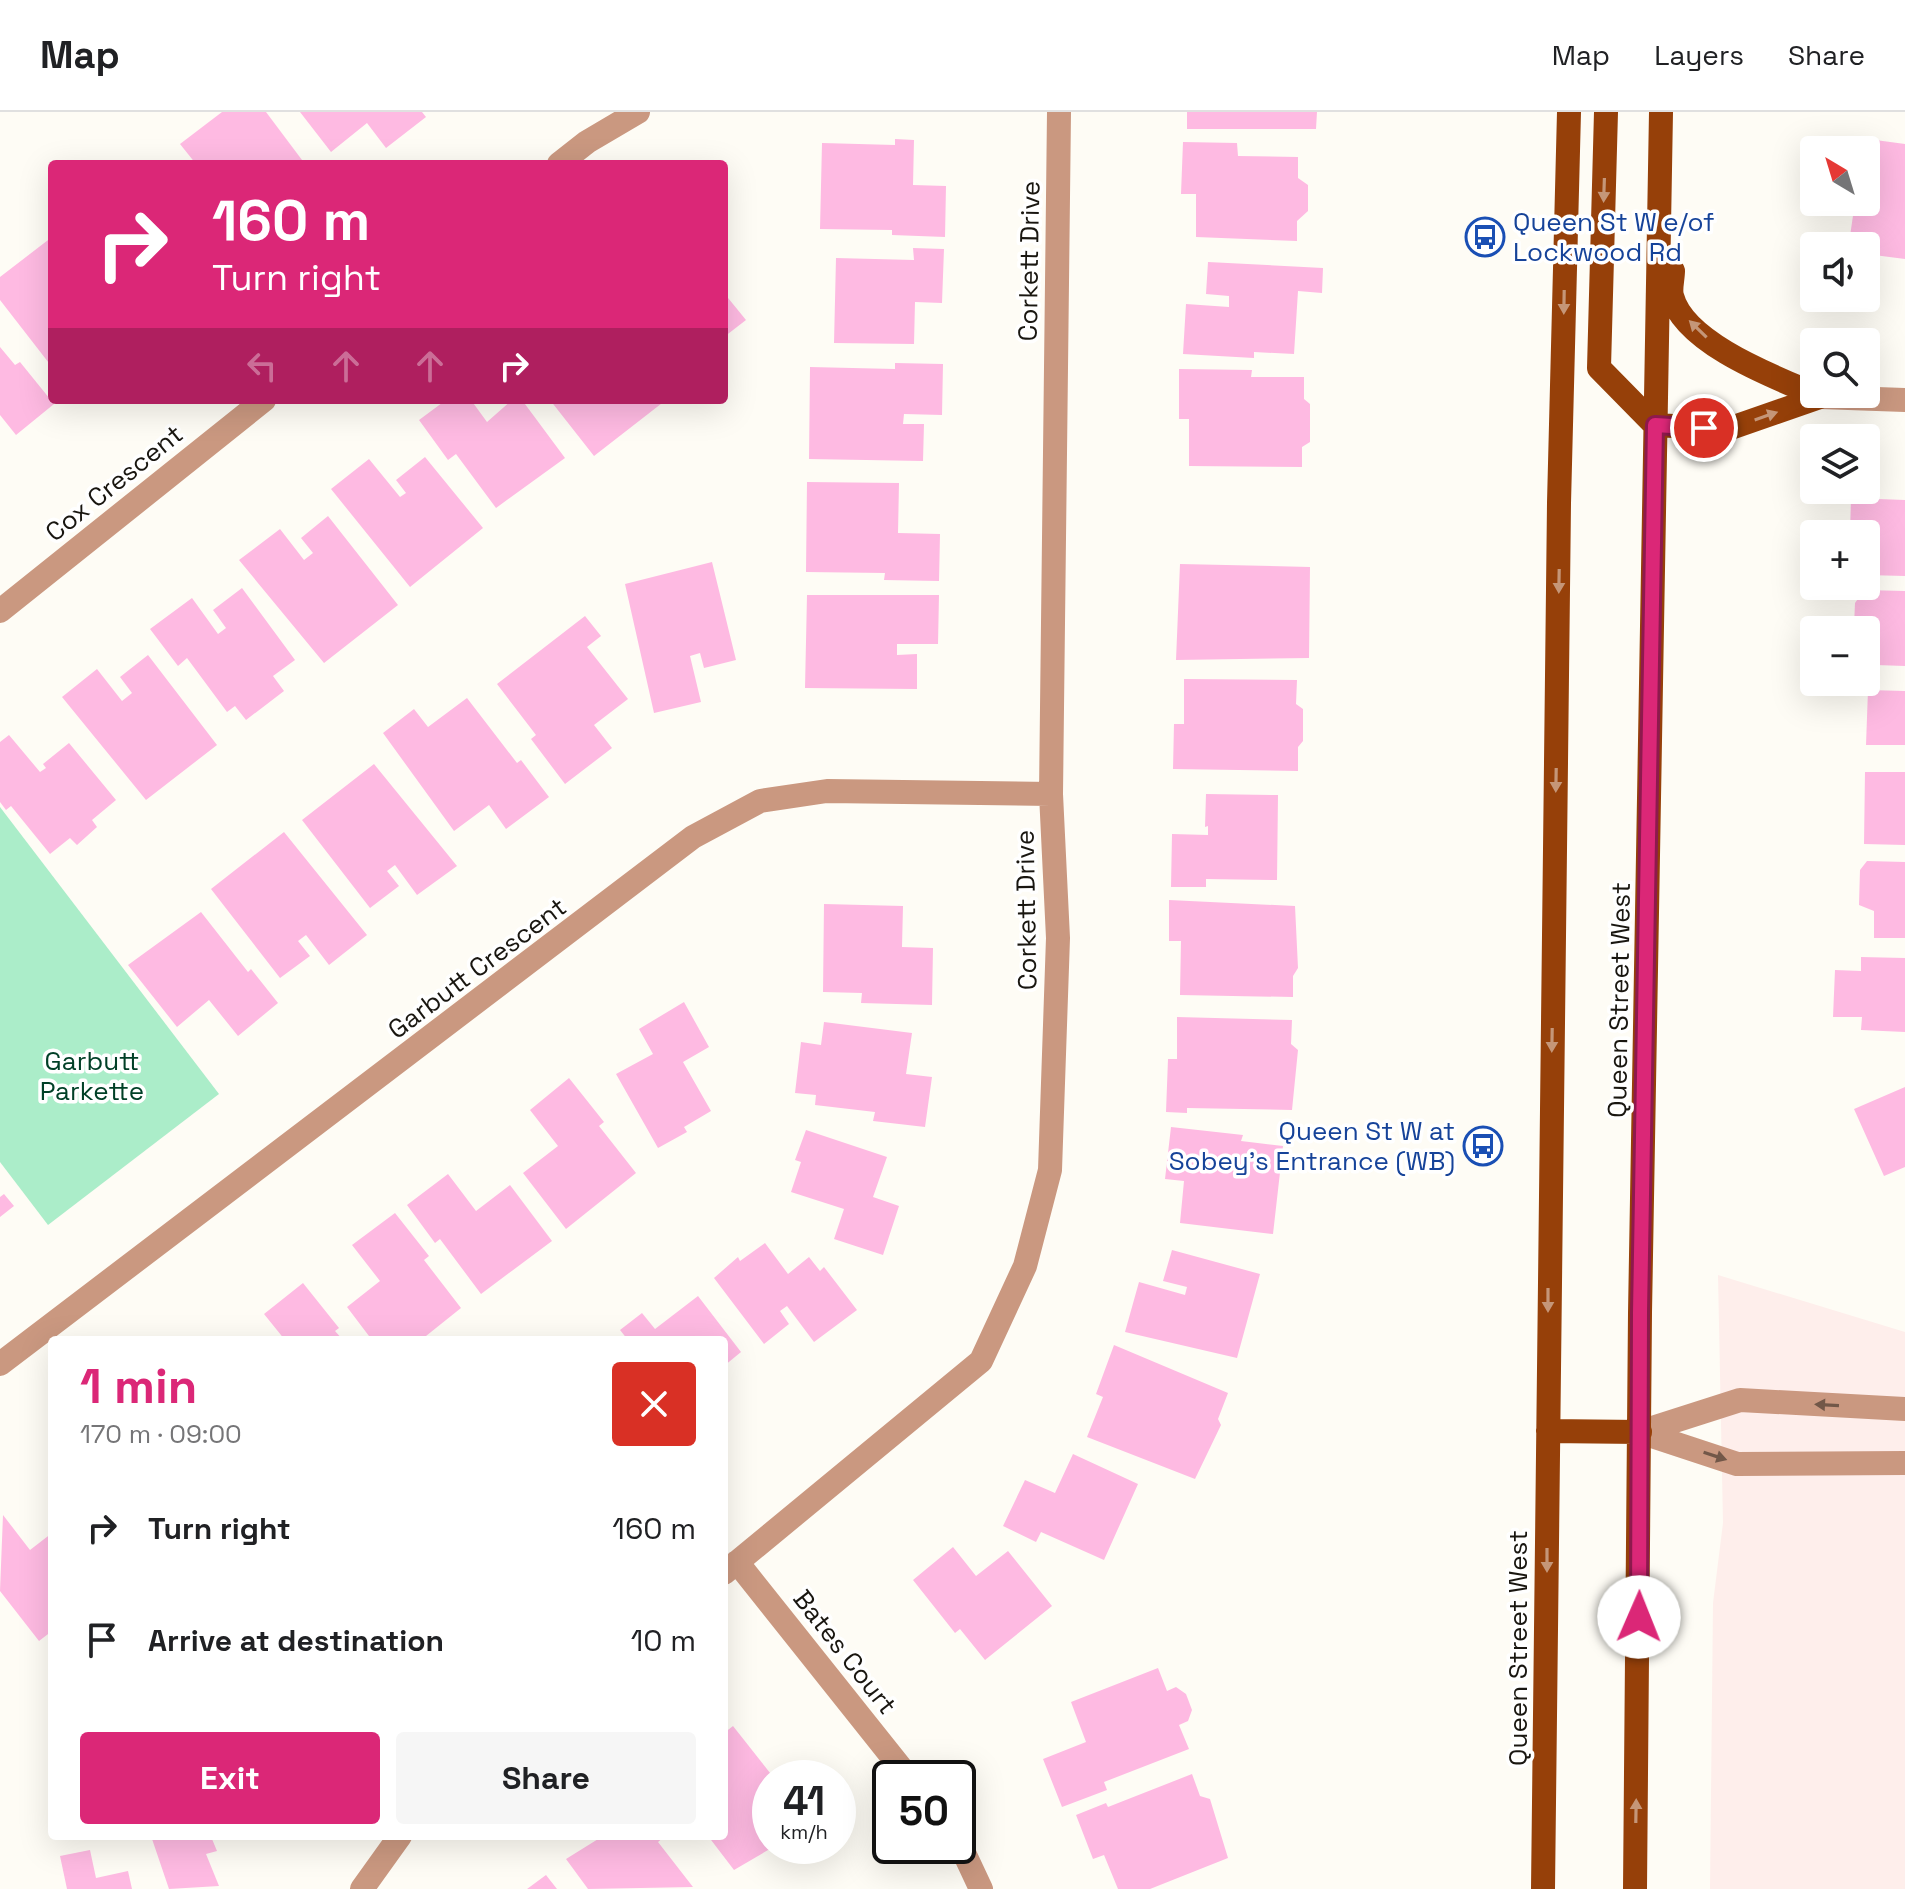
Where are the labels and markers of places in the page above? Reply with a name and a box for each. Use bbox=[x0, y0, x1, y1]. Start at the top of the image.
place label: Queen St W e/of Lockwood Rd bbox=[1513, 205, 1714, 269]
bus stop icon: Queen St W e/of Lockwood Rd bbox=[1464, 216, 1506, 258]
pin bbox=[1670, 394, 1738, 462]
place label: Queen St W at Sobey's Entrance (WB) bbox=[1169, 1114, 1455, 1178]
bus stop icon: Queen St W at Sobey's Entrance (WB) bbox=[1462, 1125, 1504, 1167]

